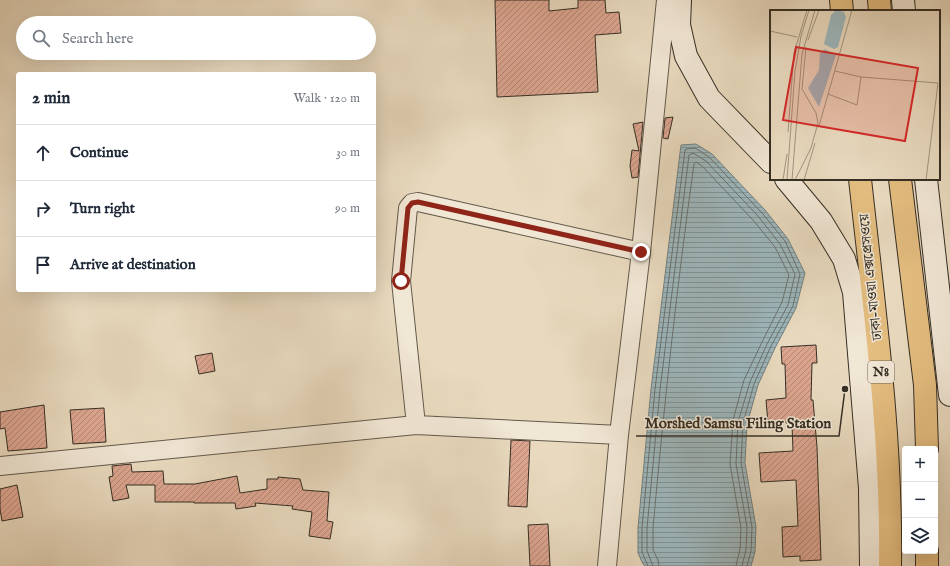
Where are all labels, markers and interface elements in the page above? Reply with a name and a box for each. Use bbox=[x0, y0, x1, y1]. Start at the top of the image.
inset map bbox=[770, 10, 940, 180]
search box bbox=[16, 16, 376, 60]
icon: search bbox=[30, 27, 52, 49]
text: Search here bbox=[62, 29, 133, 48]
text: 2 min bbox=[32, 88, 70, 109]
text: Walk · 120 m bbox=[294, 90, 360, 107]
icon: ahead bbox=[32, 142, 54, 164]
text: Continue bbox=[70, 143, 128, 162]
text: 30 m bbox=[336, 144, 360, 161]
icon: right bbox=[32, 198, 54, 220]
text: Turn right bbox=[70, 199, 135, 218]
text: 90 m bbox=[335, 200, 360, 217]
street label: ঢাকা-মাওয়া এক্সপ্রেসওয়ে bbox=[855, 212, 887, 342]
route end bbox=[632, 243, 650, 261]
icon: arrive bbox=[32, 254, 54, 276]
text: Arrive at destination bbox=[70, 255, 196, 274]
route start bbox=[392, 272, 410, 290]
road number: N8 bbox=[868, 361, 894, 383]
callout: Morshed Samsu Filing Station bbox=[636, 409, 839, 436]
text: Morshed Samsu Filing Station bbox=[645, 414, 831, 433]
map controls bbox=[902, 446, 938, 554]
button: + bbox=[902, 446, 938, 482]
button: − bbox=[902, 482, 938, 518]
button: layers bbox=[902, 518, 938, 554]

